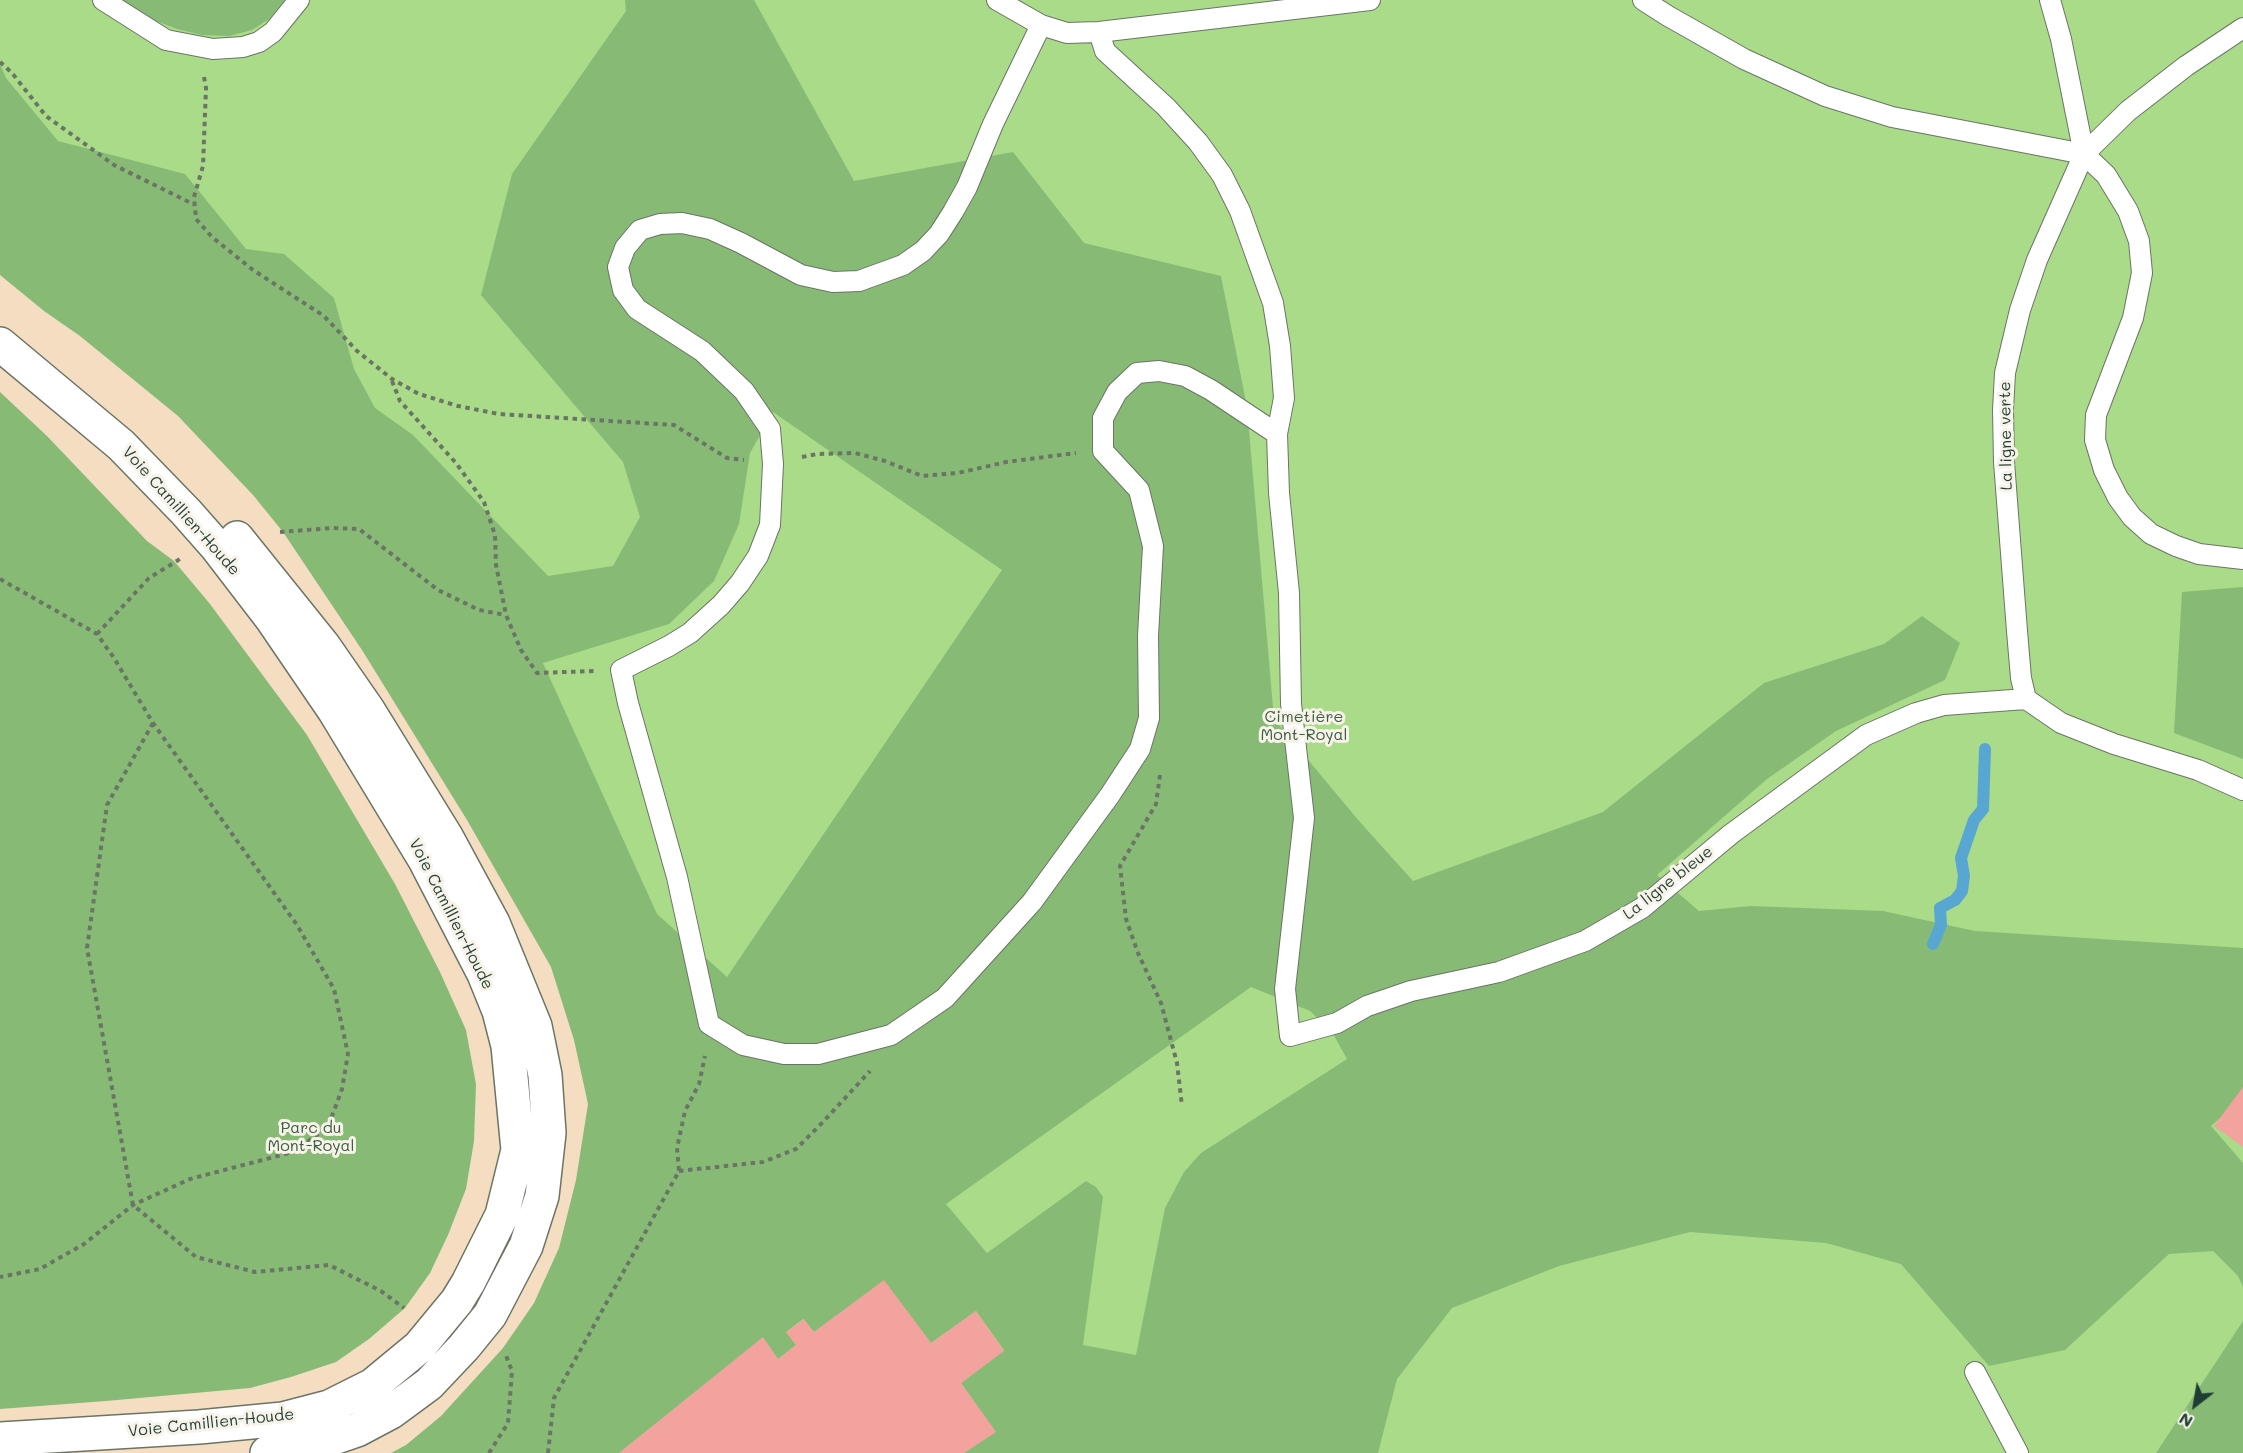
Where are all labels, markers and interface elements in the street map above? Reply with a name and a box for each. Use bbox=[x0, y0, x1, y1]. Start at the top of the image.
street label: La ligne verte bbox=[1995, 381, 2017, 491]
street label: Voie Camillien-Houde bbox=[118, 443, 244, 579]
park label: Cimetière Mont-Royal bbox=[1261, 707, 1347, 745]
street label: Voie Camillien-Houde bbox=[405, 835, 497, 993]
street label: La ligne bleue bbox=[1619, 842, 1717, 924]
park label: Parc du Mont-Royal bbox=[268, 1118, 354, 1156]
north arrow bbox=[2165, 1375, 2225, 1435]
street label: Voie Camillien-Houde bbox=[127, 1405, 295, 1441]
text: N bbox=[2175, 1409, 2196, 1433]

